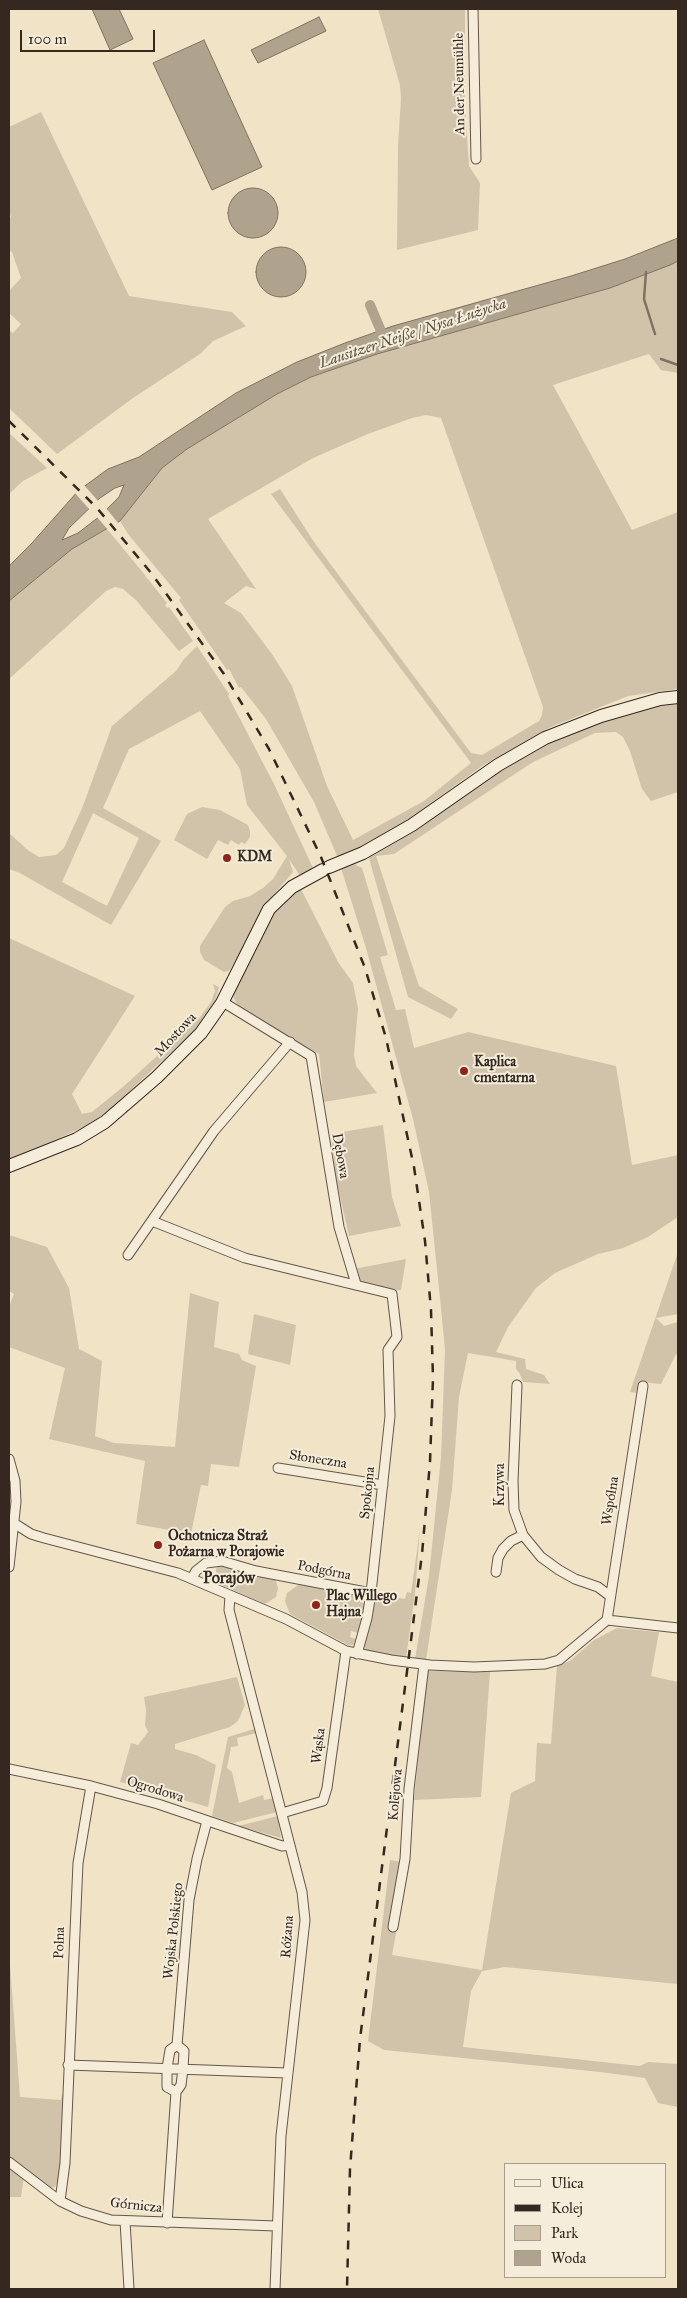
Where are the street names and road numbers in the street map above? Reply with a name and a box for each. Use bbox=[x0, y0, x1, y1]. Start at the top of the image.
street label: An der Neumühle bbox=[451, 33, 469, 135]
street label: Mostowa bbox=[152, 1010, 200, 1060]
street label: Dębowa bbox=[328, 1132, 352, 1180]
street label: Słoneczna bbox=[288, 1447, 348, 1473]
street label: Krzywa bbox=[493, 1463, 509, 1507]
street label: Spokojna bbox=[357, 1466, 379, 1520]
street label: Wspólna bbox=[599, 1475, 623, 1527]
street label: Podgórna bbox=[296, 1558, 352, 1584]
street label: Wąska bbox=[308, 1727, 330, 1765]
street label: Kolejowa bbox=[385, 1768, 407, 1822]
street label: Ogrodowa bbox=[124, 1773, 186, 1807]
street label: Wojska Polskiego bbox=[161, 1882, 187, 1980]
street label: Różana bbox=[278, 1915, 298, 1959]
street label: Polna bbox=[51, 1927, 69, 1959]
street label: Górnicza bbox=[109, 2195, 163, 2217]

